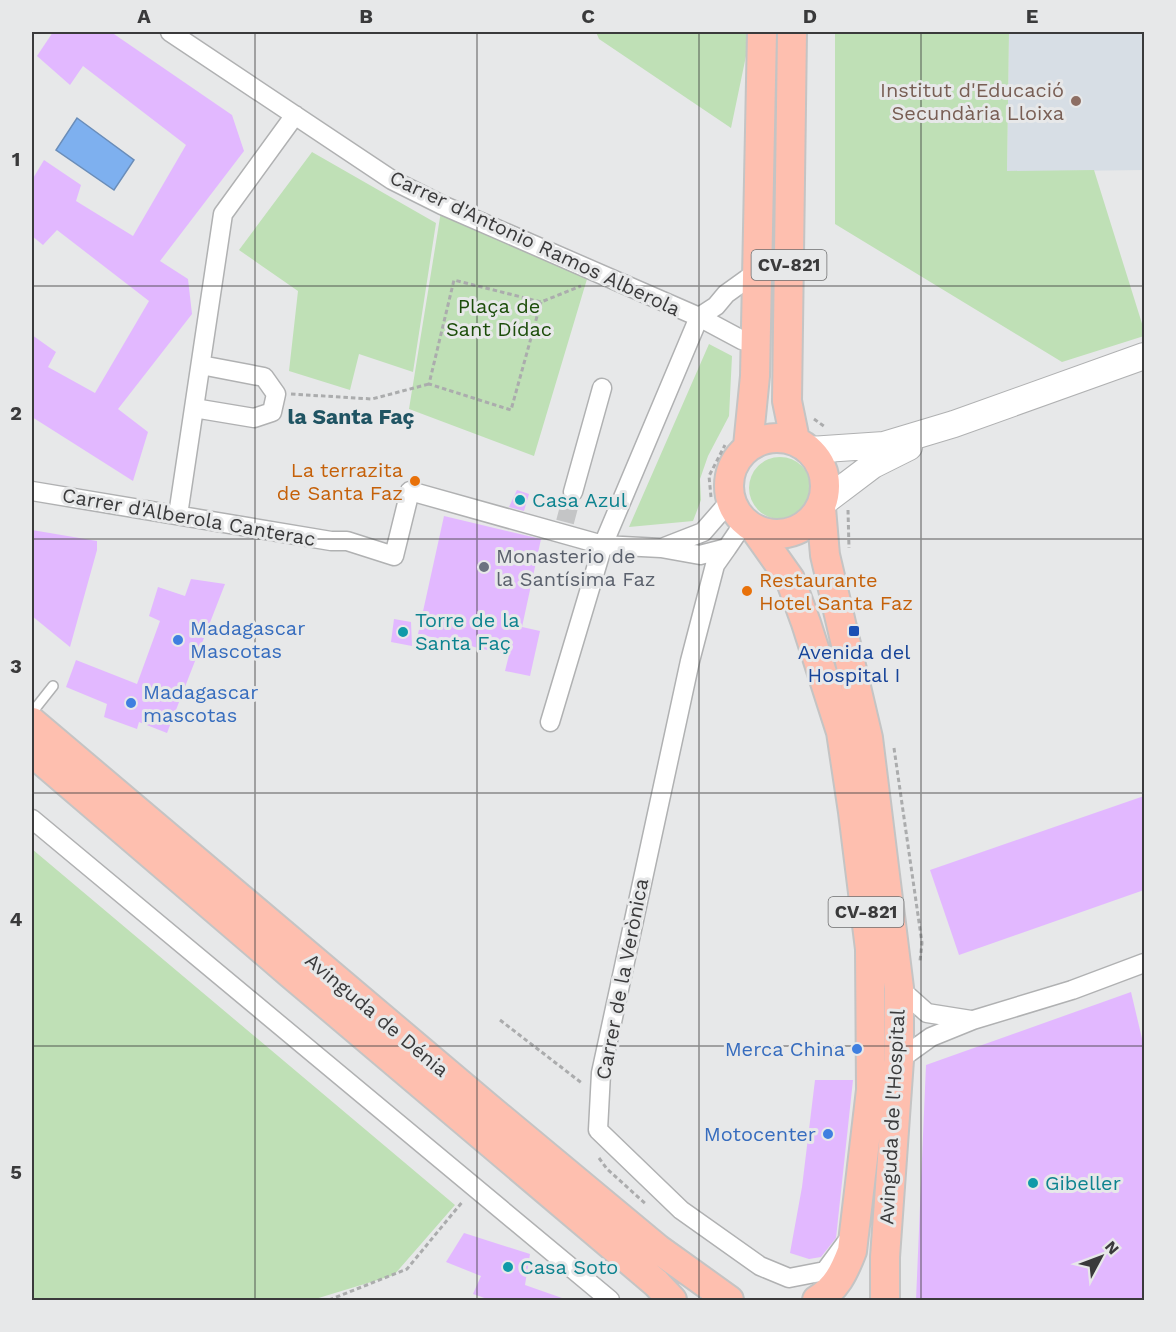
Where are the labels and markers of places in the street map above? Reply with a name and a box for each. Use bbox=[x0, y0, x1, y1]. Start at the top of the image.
place label: Institut d'Educació Secundària Lloixa bbox=[880, 78, 1064, 125]
marker: Institut d'Educació Secundària Lloixa bbox=[1069, 94, 1083, 108]
place label: La terrazita de Santa Faz bbox=[277, 458, 403, 505]
marker: La terrazita de Santa Faz bbox=[408, 474, 422, 488]
place label: Casa Azul bbox=[532, 488, 627, 512]
marker: Casa Azul bbox=[513, 493, 527, 507]
place label: Monasterio de la Santísima Faz bbox=[496, 544, 655, 591]
marker: Monasterio de la Santísima Faz bbox=[477, 560, 491, 574]
place label: Restaurante Hotel Santa Faz bbox=[759, 568, 913, 615]
marker: Restaurante Hotel Santa Faz bbox=[740, 584, 754, 598]
place label: Torre de la Santa Faç bbox=[415, 608, 520, 655]
place label: Madagascar Mascotas bbox=[190, 616, 305, 663]
marker: Avenida del Hospital I bbox=[847, 624, 861, 638]
marker: Torre de la Santa Faç bbox=[396, 625, 410, 639]
marker: Madagascar Mascotas bbox=[171, 633, 185, 647]
place label: Avenida del Hospital I bbox=[798, 640, 910, 687]
place label: Madagascar mascotas bbox=[143, 680, 258, 727]
marker: Madagascar mascotas bbox=[124, 696, 138, 710]
place label: Merca China bbox=[725, 1037, 845, 1061]
marker: Merca China bbox=[850, 1042, 864, 1056]
place label: Motocenter bbox=[704, 1122, 816, 1146]
marker: Motocenter bbox=[821, 1127, 835, 1141]
place label: Gibeller bbox=[1045, 1171, 1121, 1195]
marker: Gibeller bbox=[1026, 1176, 1040, 1190]
place label: Casa Soto bbox=[520, 1255, 618, 1279]
marker: Casa Soto bbox=[501, 1260, 515, 1274]

